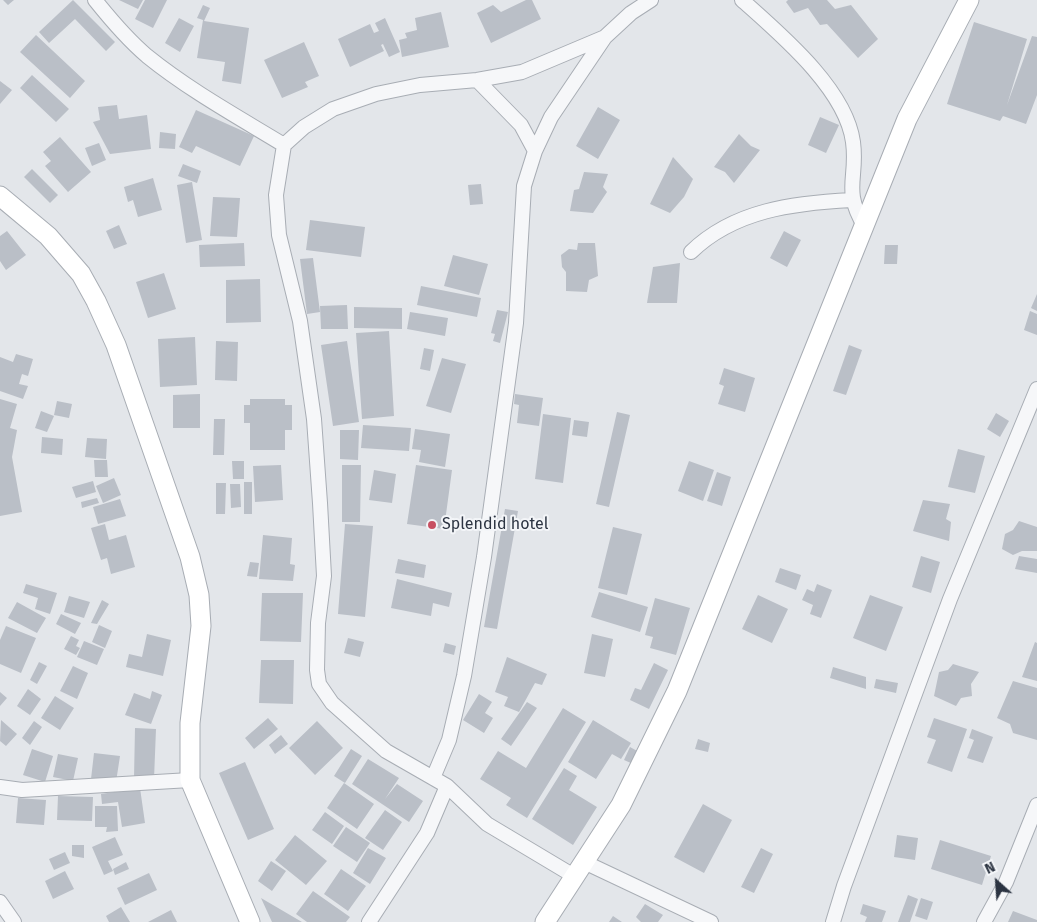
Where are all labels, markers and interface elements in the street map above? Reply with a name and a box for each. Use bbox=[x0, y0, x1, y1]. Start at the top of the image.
place label: Splendid hotel bbox=[442, 515, 548, 535]
marker: Splendid hotel bbox=[426, 519, 438, 531]
north arrow bbox=[972, 857, 1022, 907]
text: N bbox=[982, 858, 998, 878]

